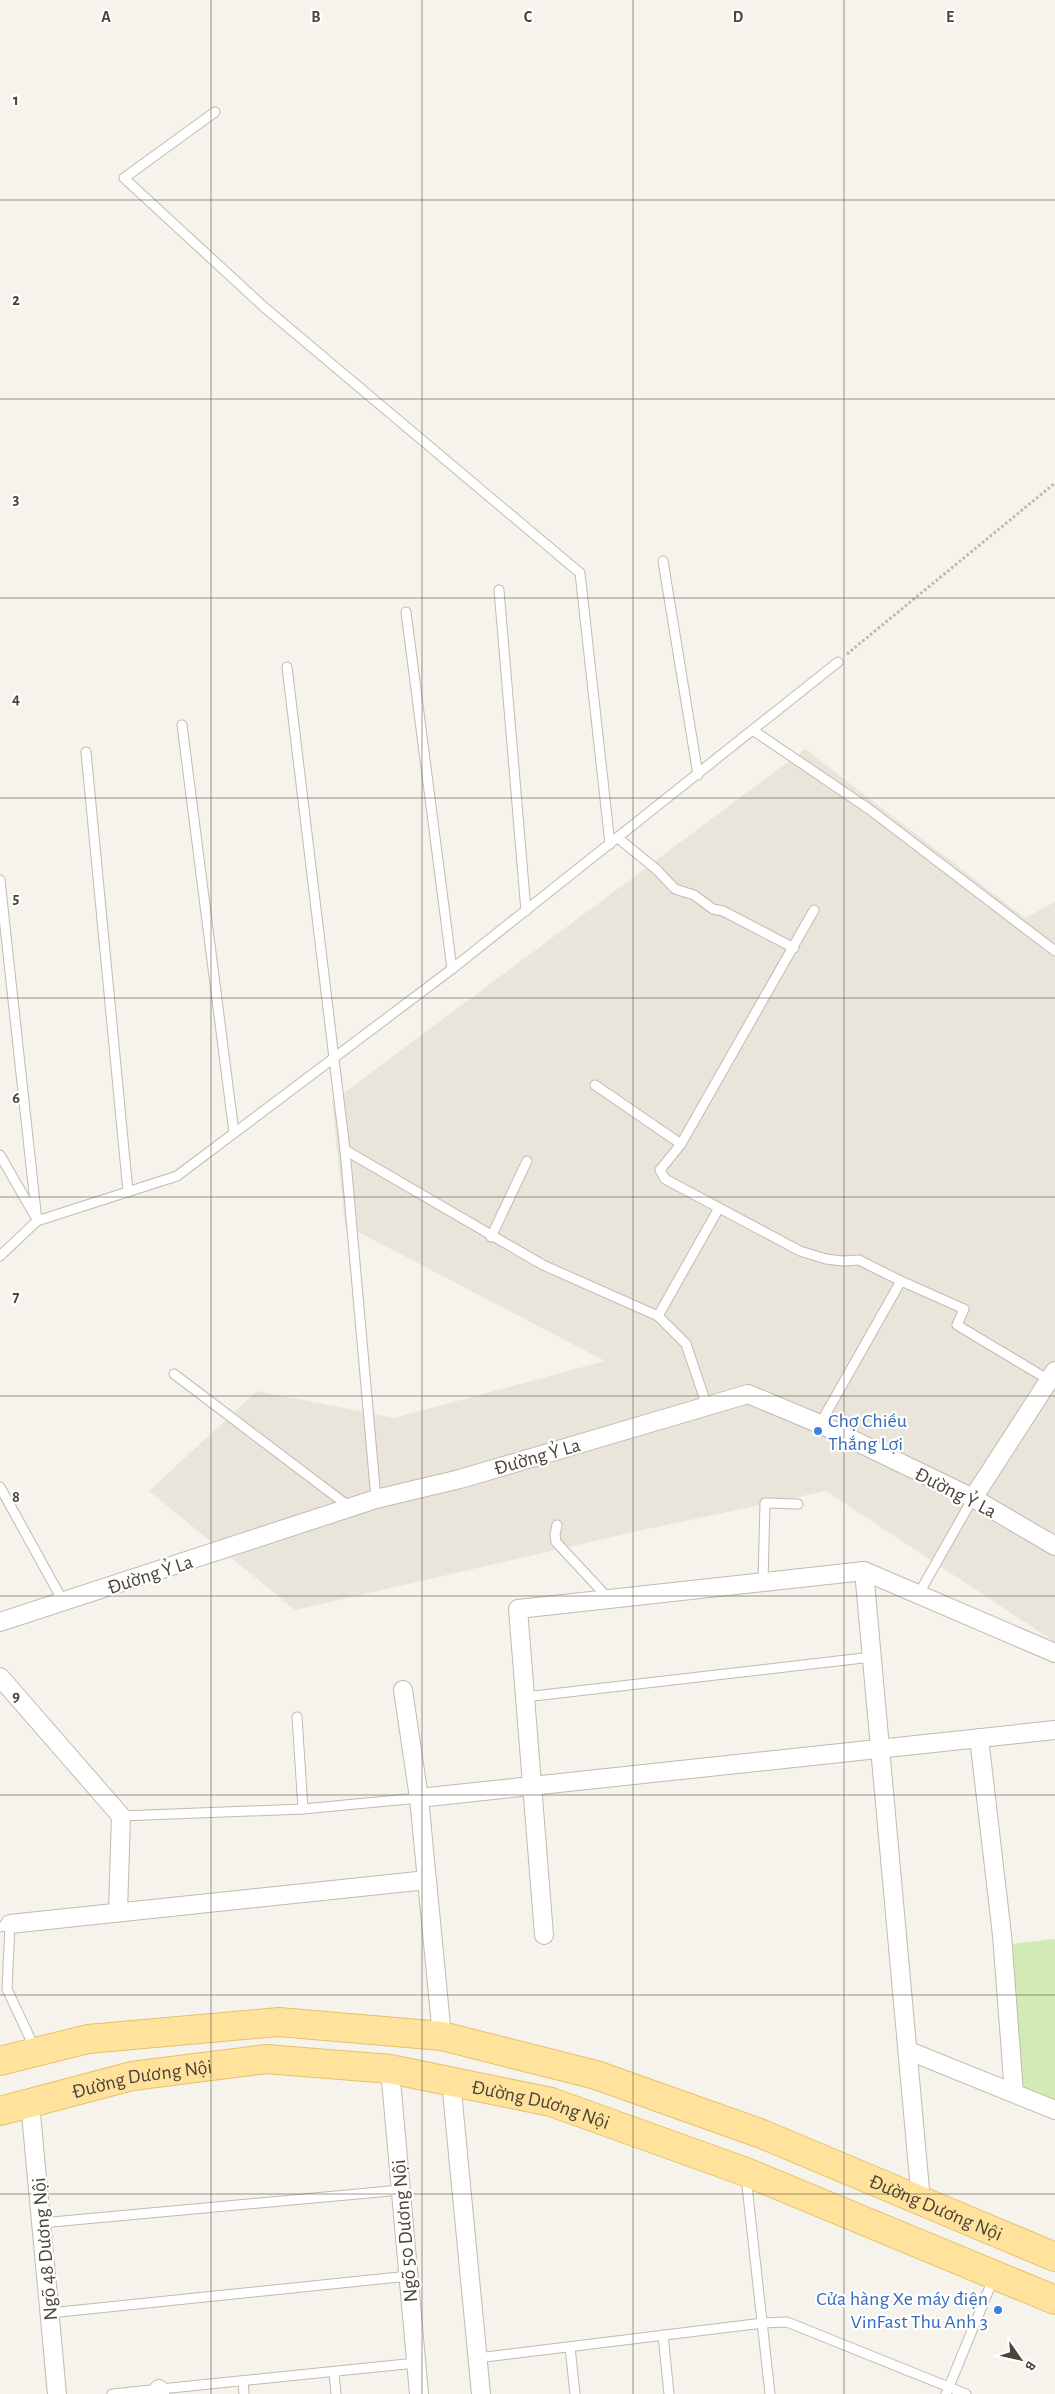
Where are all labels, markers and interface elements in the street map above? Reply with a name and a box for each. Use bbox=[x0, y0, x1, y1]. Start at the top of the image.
text: A bbox=[101, 9, 111, 25]
text: B bbox=[311, 9, 321, 25]
text: C bbox=[524, 9, 533, 25]
text: D bbox=[733, 9, 744, 25]
text: E bbox=[946, 9, 954, 25]
text: 1 bbox=[13, 92, 19, 108]
text: 2 bbox=[12, 292, 20, 308]
text: 3 bbox=[13, 491, 20, 507]
text: 4 bbox=[12, 691, 20, 707]
text: 5 bbox=[13, 890, 20, 906]
text: 6 bbox=[12, 1090, 20, 1106]
text: 7 bbox=[13, 1289, 20, 1305]
place label: Chợ Chiều Thắng Lợi bbox=[828, 1411, 907, 1454]
marker: Chợ Chiều Thắng Lợi bbox=[812, 1425, 824, 1437]
street label: Đường Ỷ La bbox=[492, 1434, 583, 1479]
street label: Đường Ỷ La bbox=[911, 1463, 1000, 1522]
text: 8 bbox=[12, 1489, 20, 1505]
street label: Đường Ỷ La bbox=[105, 1551, 196, 1598]
text: 9 bbox=[12, 1688, 20, 1704]
street label: Đường Dương Nội bbox=[70, 2057, 213, 2102]
street label: Đường Dương Nội bbox=[470, 2077, 612, 2133]
street label: Ngõ 50 Dương Nội bbox=[389, 2159, 421, 2303]
street label: Đường Dương Nội bbox=[866, 2171, 1005, 2245]
street label: Ngõ 48 Dương Nội bbox=[29, 2177, 61, 2321]
place label: Cửa hàng Xe máy điện VinFast Thu Anh 3 bbox=[816, 2289, 988, 2332]
marker: Cửa hàng Xe máy điện VinFast Thu Anh 3 bbox=[992, 2304, 1004, 2316]
north arrow bbox=[995, 2334, 1045, 2384]
text: B bbox=[1022, 2358, 1038, 2373]

